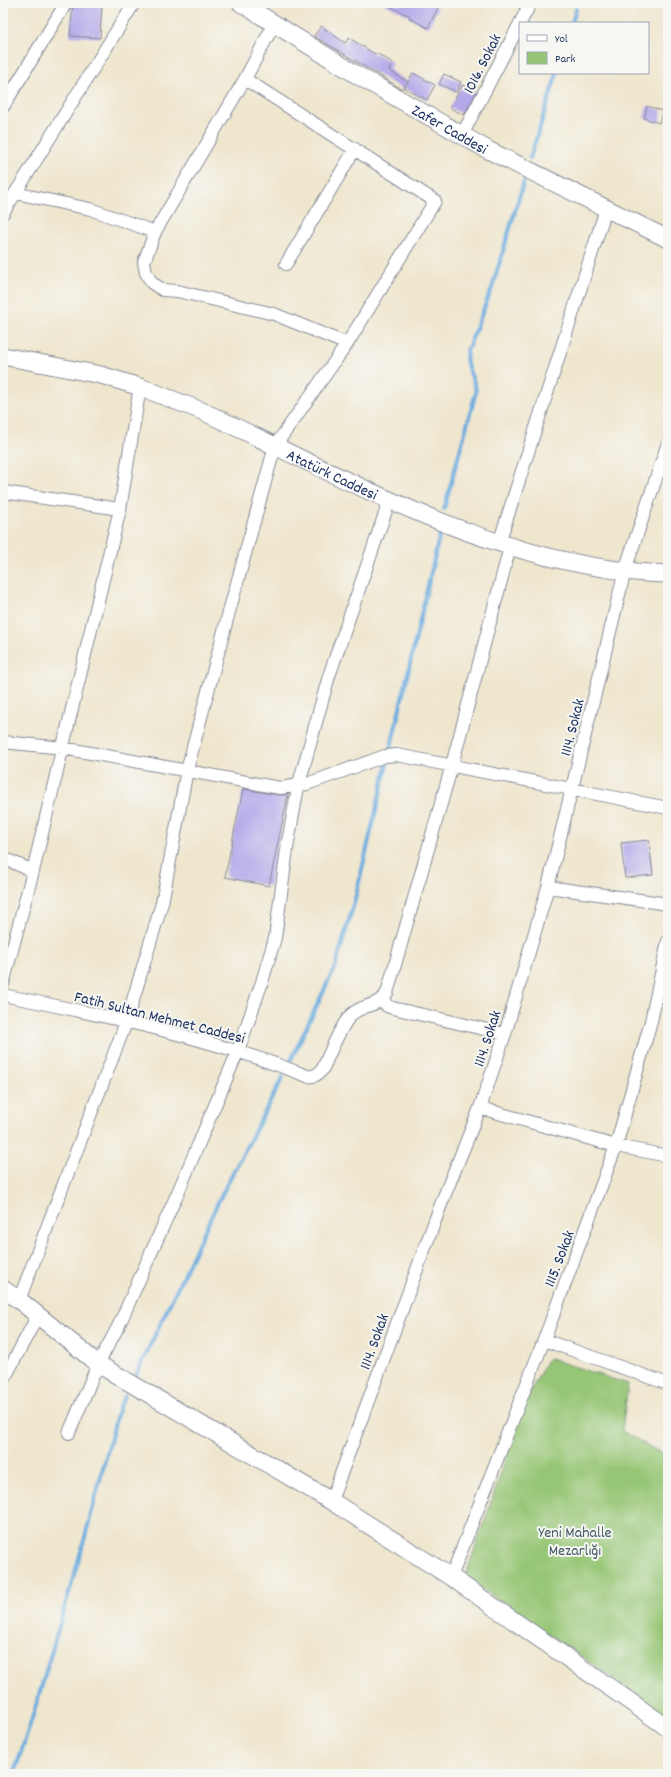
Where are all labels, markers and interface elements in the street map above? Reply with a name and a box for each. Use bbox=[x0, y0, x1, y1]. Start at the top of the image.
legend bbox=[519, 22, 649, 74]
street label: 1016. Sokak bbox=[458, 30, 508, 98]
text: Yol bbox=[555, 31, 568, 48]
text: Park bbox=[555, 51, 576, 68]
street label: Zafer Caddesi bbox=[407, 100, 491, 161]
street label: Atatürk Caddesi bbox=[282, 444, 381, 507]
street label: 1114. Sokak bbox=[555, 697, 592, 759]
street label: Fatih Sultan Mehmet Caddesi bbox=[72, 986, 247, 1051]
street label: 1114. Sokak bbox=[468, 1008, 508, 1070]
street label: 1115. Sokak bbox=[539, 1227, 582, 1291]
street label: 1114. Sokak bbox=[355, 1311, 396, 1373]
park label: Yeni Mahalle Mezarlığı bbox=[538, 1522, 612, 1563]

